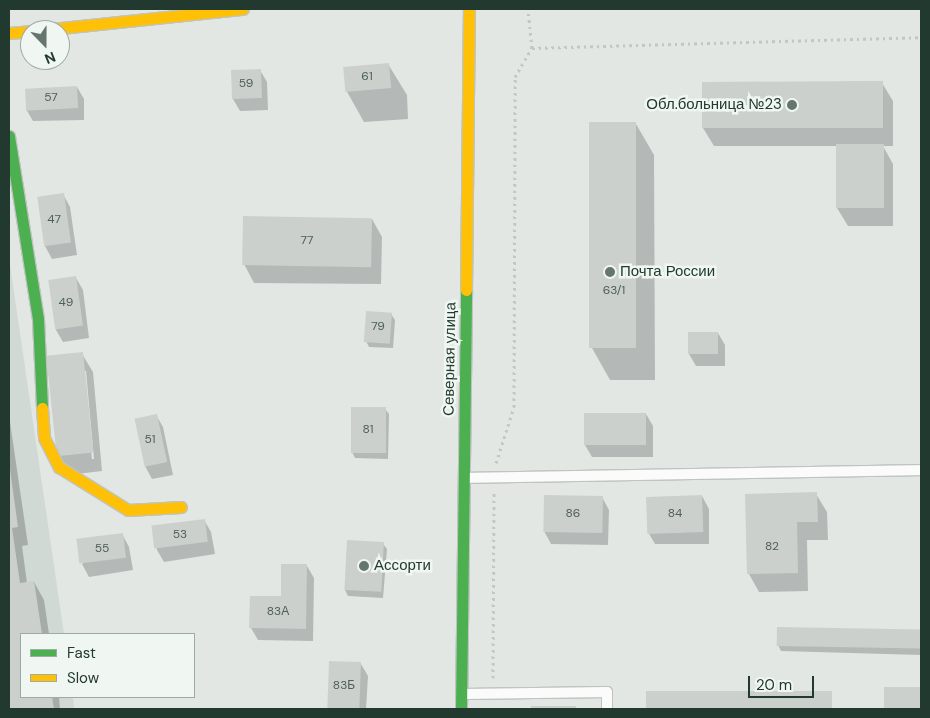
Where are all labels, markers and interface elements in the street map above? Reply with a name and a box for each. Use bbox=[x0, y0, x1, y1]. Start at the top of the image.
north arrow bbox=[20, 20, 70, 70]
text: N bbox=[42, 48, 58, 68]
house number: 61 bbox=[361, 70, 373, 84]
house number: 59 bbox=[239, 77, 253, 91]
house number: 57 bbox=[44, 91, 58, 105]
place label: Обл.больница №23 bbox=[646, 96, 782, 114]
marker: Обл.больница №23 bbox=[786, 99, 798, 111]
house number: 47 bbox=[47, 213, 61, 227]
house number: 77 bbox=[301, 234, 313, 248]
place label: Почта России bbox=[620, 263, 715, 281]
marker: Почта России bbox=[604, 266, 616, 278]
house number: 63/1 bbox=[603, 284, 625, 298]
house number: 49 bbox=[59, 296, 73, 310]
street label: Северная улица bbox=[440, 302, 460, 416]
house number: 79 bbox=[371, 320, 385, 334]
house number: 81 bbox=[363, 423, 373, 437]
house number: 51 bbox=[144, 433, 156, 447]
house number: 86 bbox=[566, 507, 580, 521]
house number: 84 bbox=[668, 507, 682, 521]
house number: 53 bbox=[173, 528, 187, 542]
house number: 82 bbox=[765, 540, 779, 554]
house number: 55 bbox=[95, 542, 109, 556]
place label: Ассорти bbox=[374, 557, 431, 575]
marker: Ассорти bbox=[358, 560, 370, 572]
house number: 83А bbox=[267, 605, 289, 619]
legend bbox=[20, 633, 195, 698]
text: Fast bbox=[67, 643, 96, 663]
scale bar bbox=[750, 666, 816, 698]
text: Slow bbox=[67, 668, 99, 688]
text: 20 m bbox=[756, 675, 792, 695]
house number: 83Б bbox=[333, 679, 355, 693]

